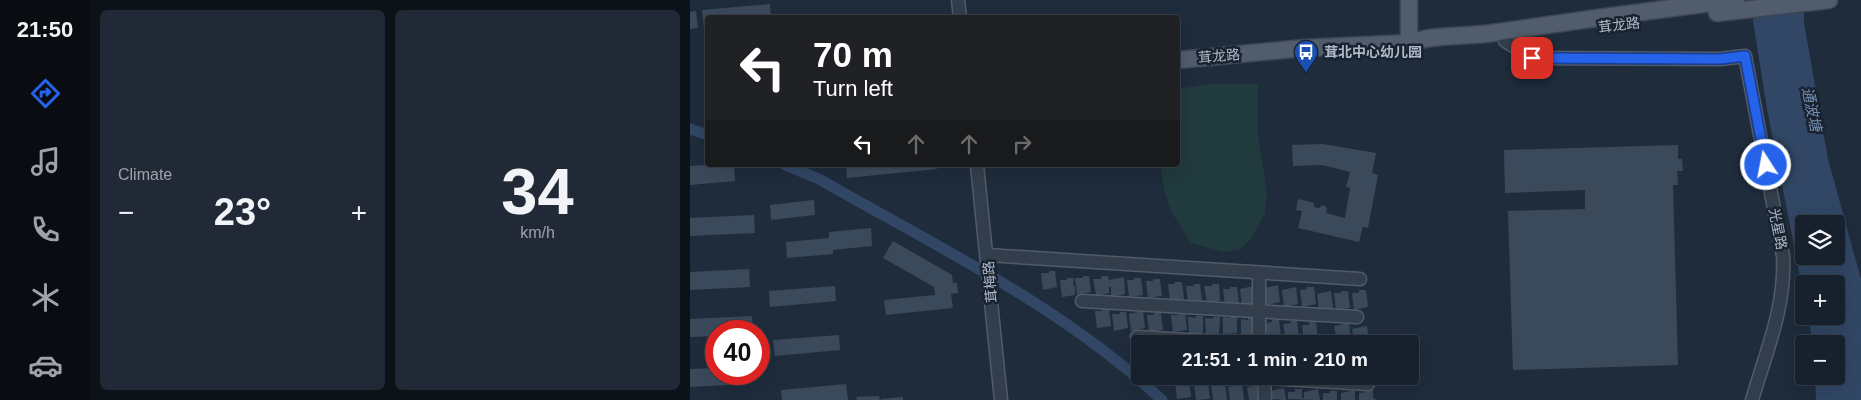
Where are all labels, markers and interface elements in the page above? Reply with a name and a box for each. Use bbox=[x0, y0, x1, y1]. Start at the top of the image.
street label: 茸龙路 bbox=[1597, 15, 1641, 35]
text: 21:50 bbox=[17, 17, 73, 42]
icon: left bbox=[730, 35, 795, 100]
text: 70 m bbox=[813, 35, 893, 74]
pin bbox=[1511, 37, 1553, 79]
bus stop icon: 茸北中心幼儿园 bbox=[1293, 39, 1319, 73]
place label: 茸北中心幼儿园 bbox=[1324, 44, 1422, 60]
icon: arrive bbox=[1518, 44, 1546, 72]
street label: 茸龙路 bbox=[1197, 46, 1241, 66]
icon: directions bbox=[28, 76, 63, 111]
text: Turn left bbox=[813, 76, 893, 101]
water label: 通波塘 bbox=[1799, 85, 1826, 136]
icon: left bbox=[849, 130, 877, 158]
icon: ahead bbox=[902, 130, 930, 158]
icon: ahead bbox=[955, 130, 983, 158]
icon: right bbox=[1008, 130, 1036, 158]
position arrow bbox=[1739, 138, 1791, 190]
icon: music bbox=[28, 144, 63, 179]
text: 34 bbox=[501, 155, 574, 228]
text: Climate bbox=[118, 166, 172, 183]
text: 23° bbox=[214, 191, 271, 233]
text: − bbox=[118, 197, 134, 228]
text: + bbox=[351, 197, 367, 228]
street label: 光星路 bbox=[1766, 207, 1790, 251]
icon: phone bbox=[28, 212, 63, 247]
map controls bbox=[1795, 215, 1845, 385]
button: layers bbox=[1795, 215, 1845, 265]
text: km/h bbox=[520, 224, 555, 241]
street label: 茸梅路 bbox=[980, 260, 1000, 304]
button: + bbox=[1795, 275, 1845, 325]
icon: climate bbox=[28, 280, 63, 315]
speed limit sign: 40 bbox=[705, 320, 770, 385]
button: − bbox=[1795, 335, 1845, 385]
icon: car bbox=[28, 348, 63, 383]
text: 21:51 · 1 min · 210 m bbox=[1182, 349, 1368, 370]

